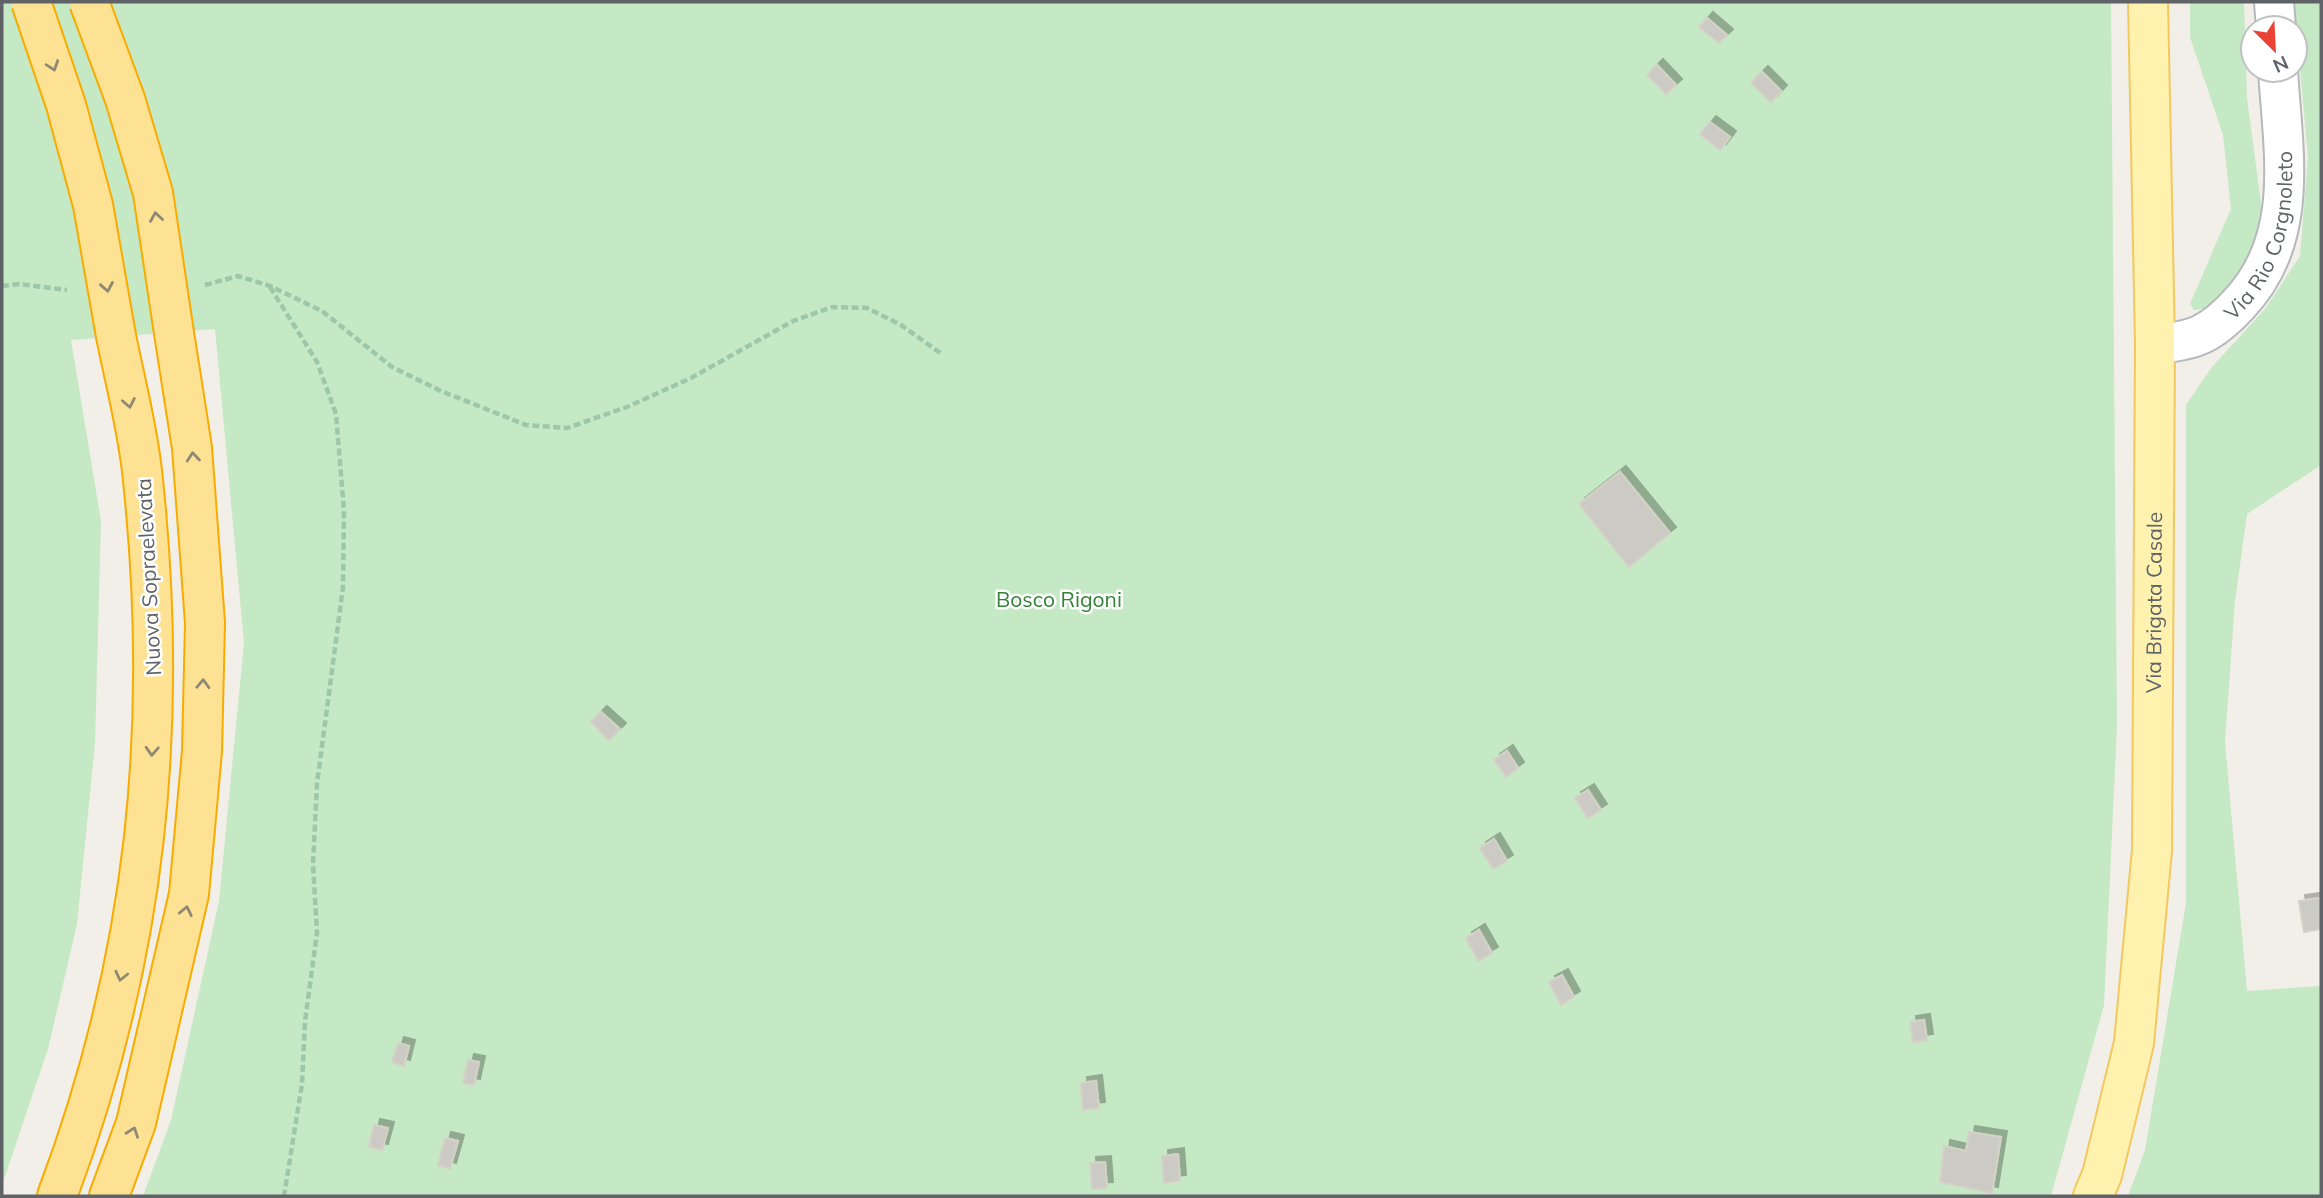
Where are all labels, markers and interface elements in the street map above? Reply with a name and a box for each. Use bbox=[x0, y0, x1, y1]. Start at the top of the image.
north arrow bbox=[2239, 14, 2309, 84]
text: N bbox=[2269, 51, 2292, 78]
one-way arrow bbox=[45, 60, 59, 72]
street label: Via Rio Corgnoleto bbox=[2218, 151, 2297, 325]
one-way arrow bbox=[149, 211, 164, 223]
one-way arrow bbox=[99, 281, 114, 293]
one-way arrow bbox=[121, 397, 136, 409]
one-way arrow bbox=[186, 452, 201, 463]
street label: Nuova Sopraelevata bbox=[130, 478, 166, 676]
street label: Via Brigata Casale bbox=[2140, 512, 2167, 693]
park label: Bosco Rigoni bbox=[996, 586, 1122, 612]
one-way arrow bbox=[196, 679, 211, 690]
one-way arrow bbox=[145, 746, 160, 757]
one-way arrow bbox=[177, 905, 192, 917]
one-way arrow bbox=[115, 970, 129, 982]
one-way arrow bbox=[125, 1127, 139, 1139]

